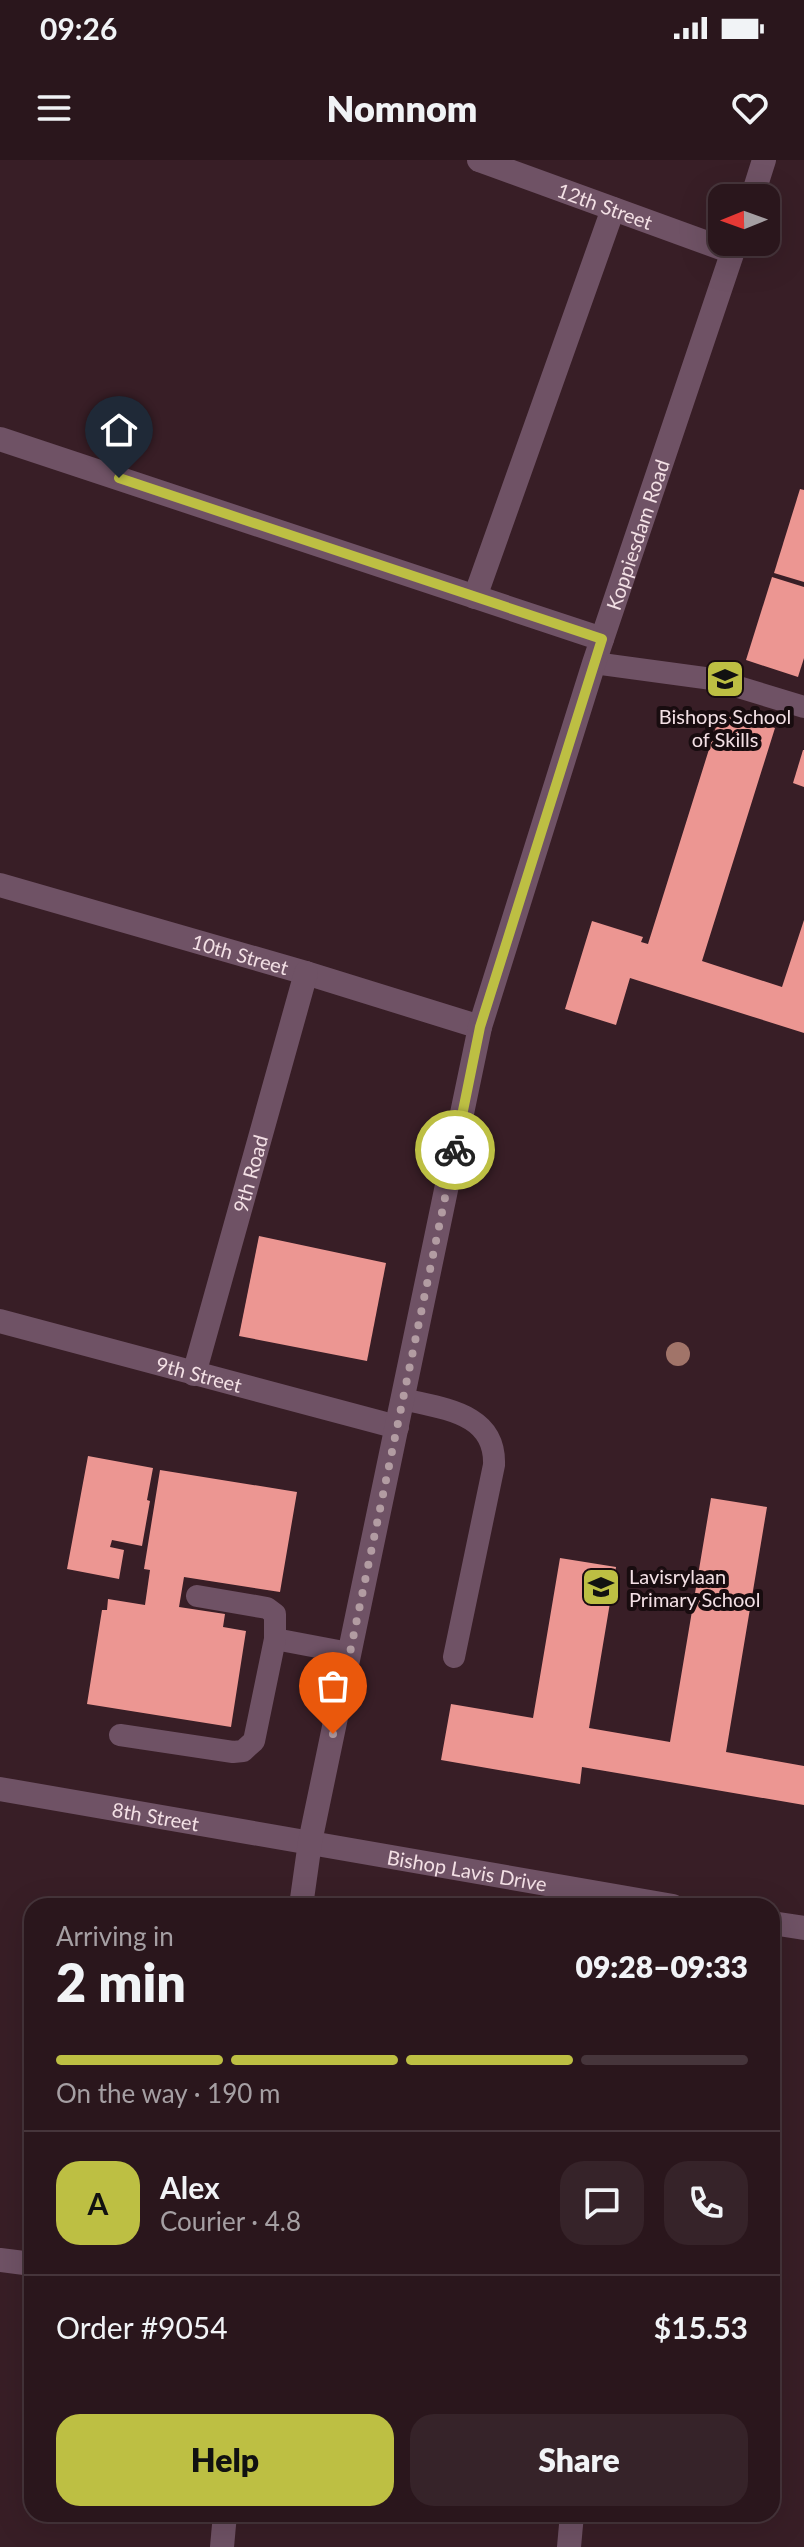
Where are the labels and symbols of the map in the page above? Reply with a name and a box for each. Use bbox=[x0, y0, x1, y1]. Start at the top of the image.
street label: 12th Street bbox=[554, 178, 656, 234]
north arrow bbox=[708, 184, 780, 256]
pin bbox=[85, 396, 153, 478]
street label: Koppiesdam Road bbox=[601, 456, 674, 613]
school or university icon: Bishops School of Skills bbox=[704, 658, 746, 700]
place label: Bishops School of Skills bbox=[659, 704, 791, 751]
street label: 10th Street bbox=[189, 929, 291, 979]
courier bbox=[415, 1110, 495, 1190]
street label: 9th Road bbox=[228, 1132, 272, 1215]
street label: 9th Street bbox=[154, 1351, 245, 1397]
place label: Lavisrylaan Primary School bbox=[629, 1564, 760, 1611]
school or university icon: Lavisrylaan Primary School bbox=[580, 1566, 622, 1608]
pin bbox=[299, 1652, 367, 1734]
street label: 8th Street bbox=[110, 1797, 201, 1835]
street label: Bishop Lavis Drive bbox=[385, 1845, 549, 1896]

